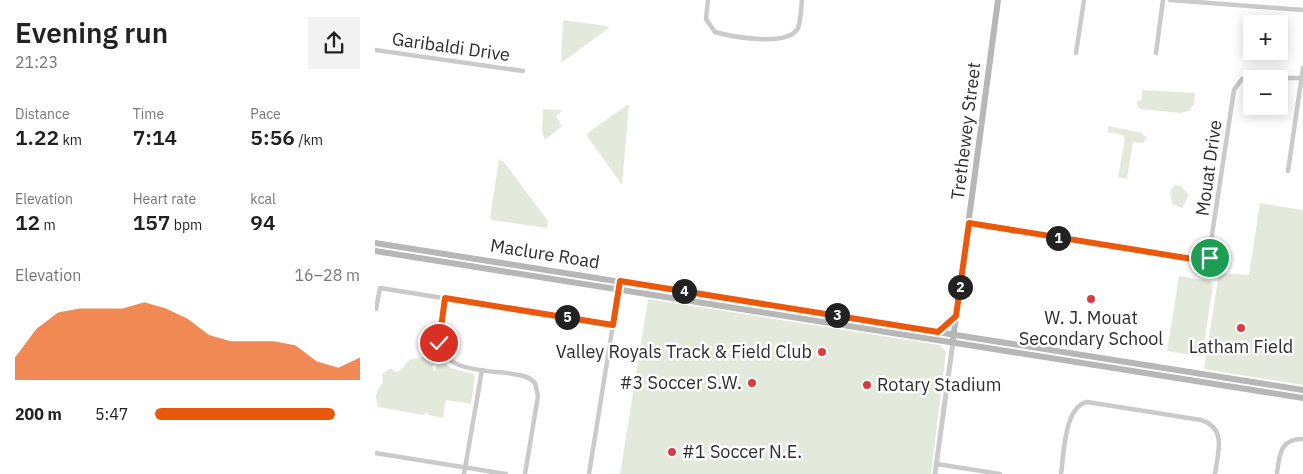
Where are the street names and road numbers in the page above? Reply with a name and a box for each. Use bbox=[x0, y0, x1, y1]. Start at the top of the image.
street label: Garibaldi Drive bbox=[390, 27, 512, 66]
street label: Trethewey Street bbox=[946, 61, 985, 201]
street label: Mouat Drive bbox=[1190, 118, 1227, 218]
street label: Maclure Road bbox=[489, 234, 601, 274]

